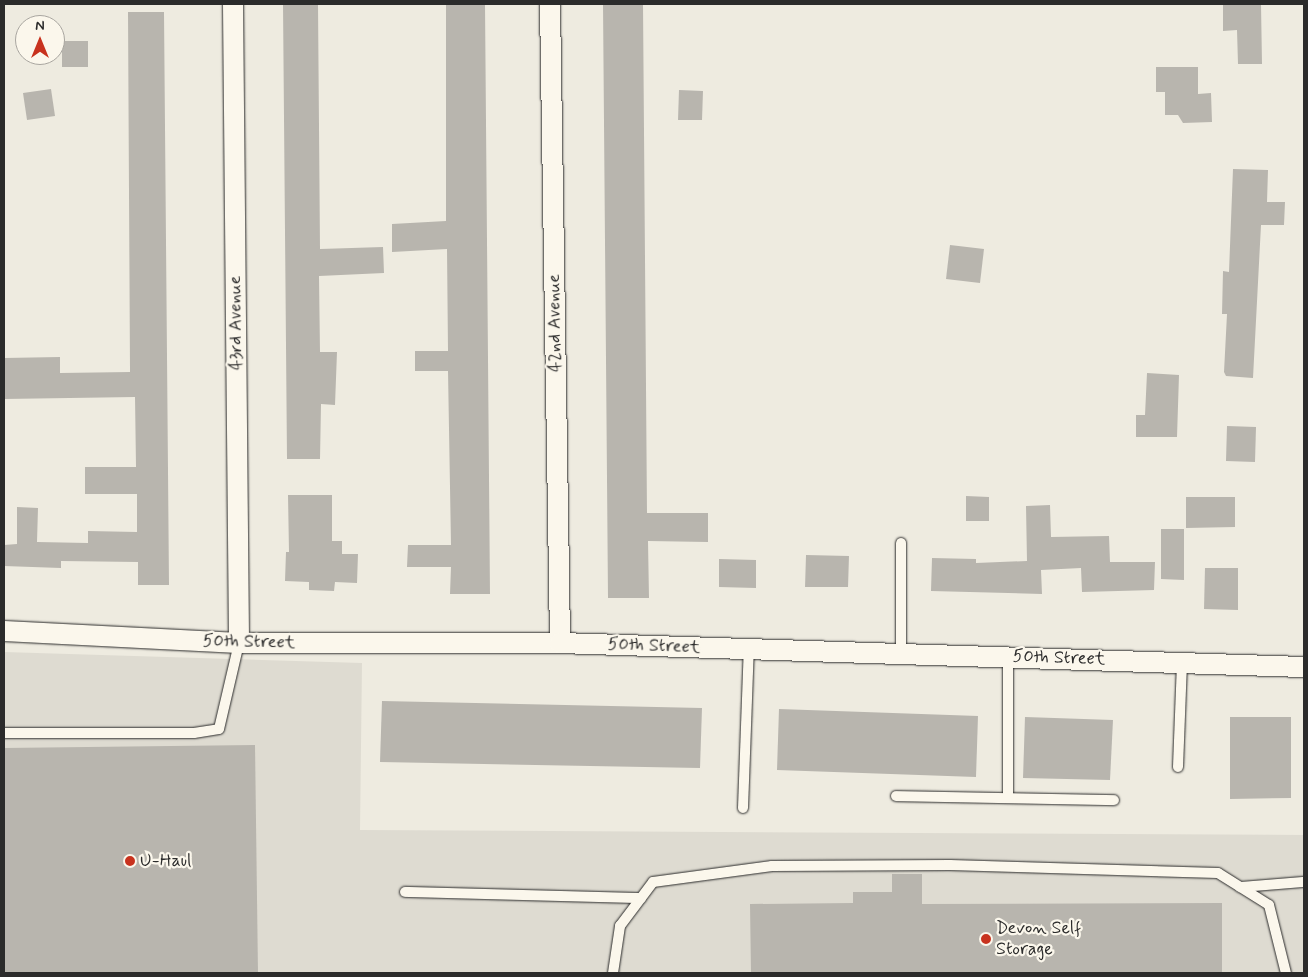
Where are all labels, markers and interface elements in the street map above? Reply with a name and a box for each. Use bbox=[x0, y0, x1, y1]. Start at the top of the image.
north arrow bbox=[15, 15, 65, 65]
text: N bbox=[35, 17, 45, 35]
street label: 42nd Avenue bbox=[543, 273, 567, 373]
street label: 43rd Avenue bbox=[224, 275, 248, 371]
street label: 50th Street bbox=[202, 630, 296, 654]
street label: 50th Street bbox=[607, 634, 701, 658]
street label: 50th Street bbox=[1012, 646, 1106, 670]
place label: U-Haul bbox=[140, 850, 191, 872]
marker: U-Haul bbox=[124, 855, 136, 867]
place label: Devon Self Storage bbox=[996, 918, 1082, 961]
marker: Devon Self Storage bbox=[980, 933, 992, 945]

